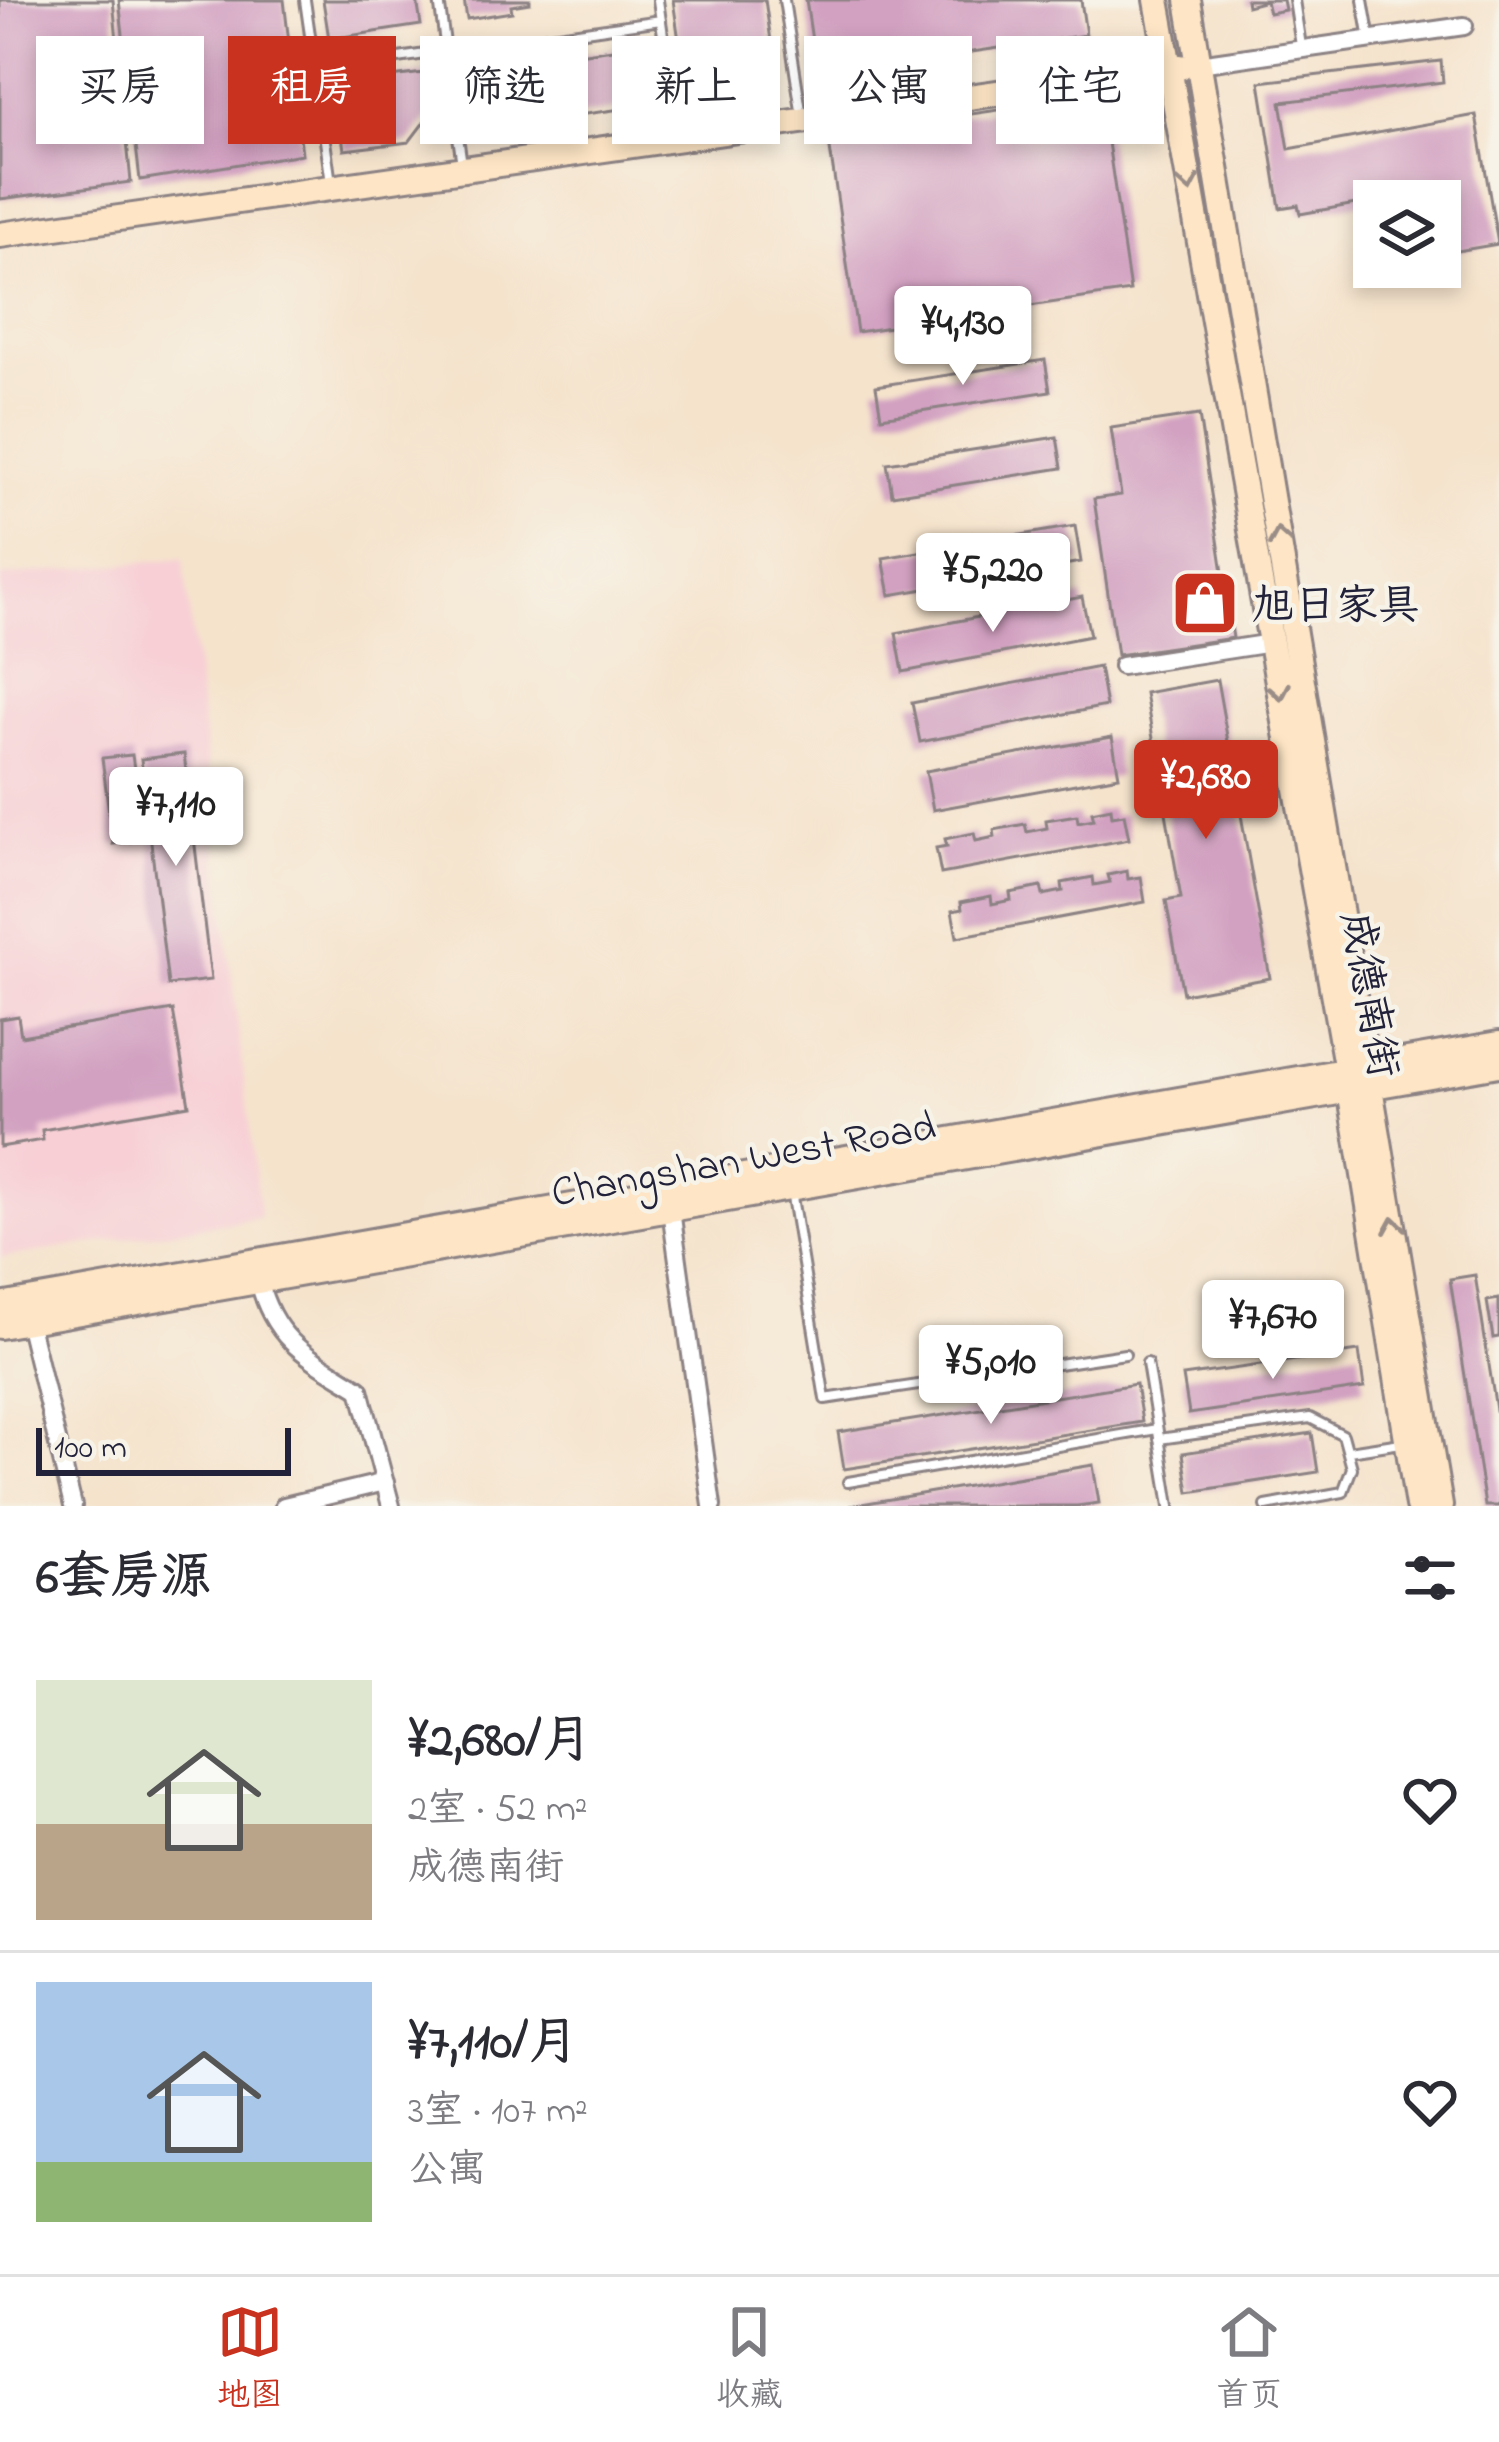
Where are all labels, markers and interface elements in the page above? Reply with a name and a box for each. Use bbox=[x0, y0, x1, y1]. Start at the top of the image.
chip: 买房 bbox=[36, 36, 204, 144]
chip: 租房 bbox=[228, 36, 396, 144]
chip: 筛选 bbox=[420, 36, 588, 144]
chip: 新上 bbox=[612, 36, 780, 144]
chip: 公寓 bbox=[804, 36, 972, 144]
chip: 住宅 bbox=[996, 36, 1164, 144]
one-way arrow bbox=[1175, 173, 1201, 193]
map controls bbox=[1353, 180, 1461, 288]
button: layers bbox=[1353, 180, 1461, 288]
pin: ¥4,130 bbox=[865, 286, 1061, 388]
text: ¥4,130 bbox=[921, 296, 1005, 353]
one-way arrow bbox=[1268, 528, 1293, 548]
pin: ¥5,220 bbox=[895, 533, 1091, 635]
text: ¥5,220 bbox=[943, 543, 1043, 600]
shop icon: 旭日家具 bbox=[1170, 568, 1240, 638]
place label: 旭日家具 bbox=[1252, 577, 1420, 638]
one-way arrow bbox=[1266, 681, 1291, 701]
pin: ¥2,680 bbox=[1108, 740, 1304, 842]
text: ¥2,680 bbox=[1161, 750, 1251, 807]
pin: ¥7,110 bbox=[78, 767, 274, 869]
text: ¥7,110 bbox=[136, 777, 216, 834]
street label: 成德南街 bbox=[1323, 907, 1412, 1083]
street label: Changshan West Road bbox=[547, 1098, 941, 1225]
one-way arrow bbox=[1382, 1215, 1407, 1235]
pin: ¥7,670 bbox=[1175, 1280, 1371, 1382]
text: ¥7,670 bbox=[1229, 1290, 1317, 1347]
pin: ¥5,010 bbox=[893, 1325, 1089, 1427]
text: ¥5,010 bbox=[946, 1335, 1036, 1392]
scale bar bbox=[36, 1422, 291, 1475]
text: 100 m bbox=[54, 1425, 127, 1473]
text: 6套房源 bbox=[36, 1542, 211, 1617]
icon: filters bbox=[1397, 1545, 1463, 1611]
text: ¥2,680/月 bbox=[408, 1705, 592, 1780]
icon: home bbox=[132, 1728, 276, 1872]
icon: heart bbox=[1397, 1767, 1463, 1833]
text: 2室 · 52 m² bbox=[408, 1782, 587, 1839]
text: 成德南街 bbox=[408, 1841, 564, 1898]
text: ¥7,110/月 bbox=[408, 2007, 579, 2082]
icon: home bbox=[132, 2030, 276, 2174]
icon: heart bbox=[1397, 2069, 1463, 2135]
text: 3室 · 107 m² bbox=[408, 2084, 588, 2141]
text: 公寓 bbox=[408, 2143, 486, 2200]
tab: 地图 bbox=[217, 2299, 283, 2421]
tab: 收藏 bbox=[716, 2299, 782, 2421]
tab: 首页 bbox=[1216, 2299, 1282, 2421]

